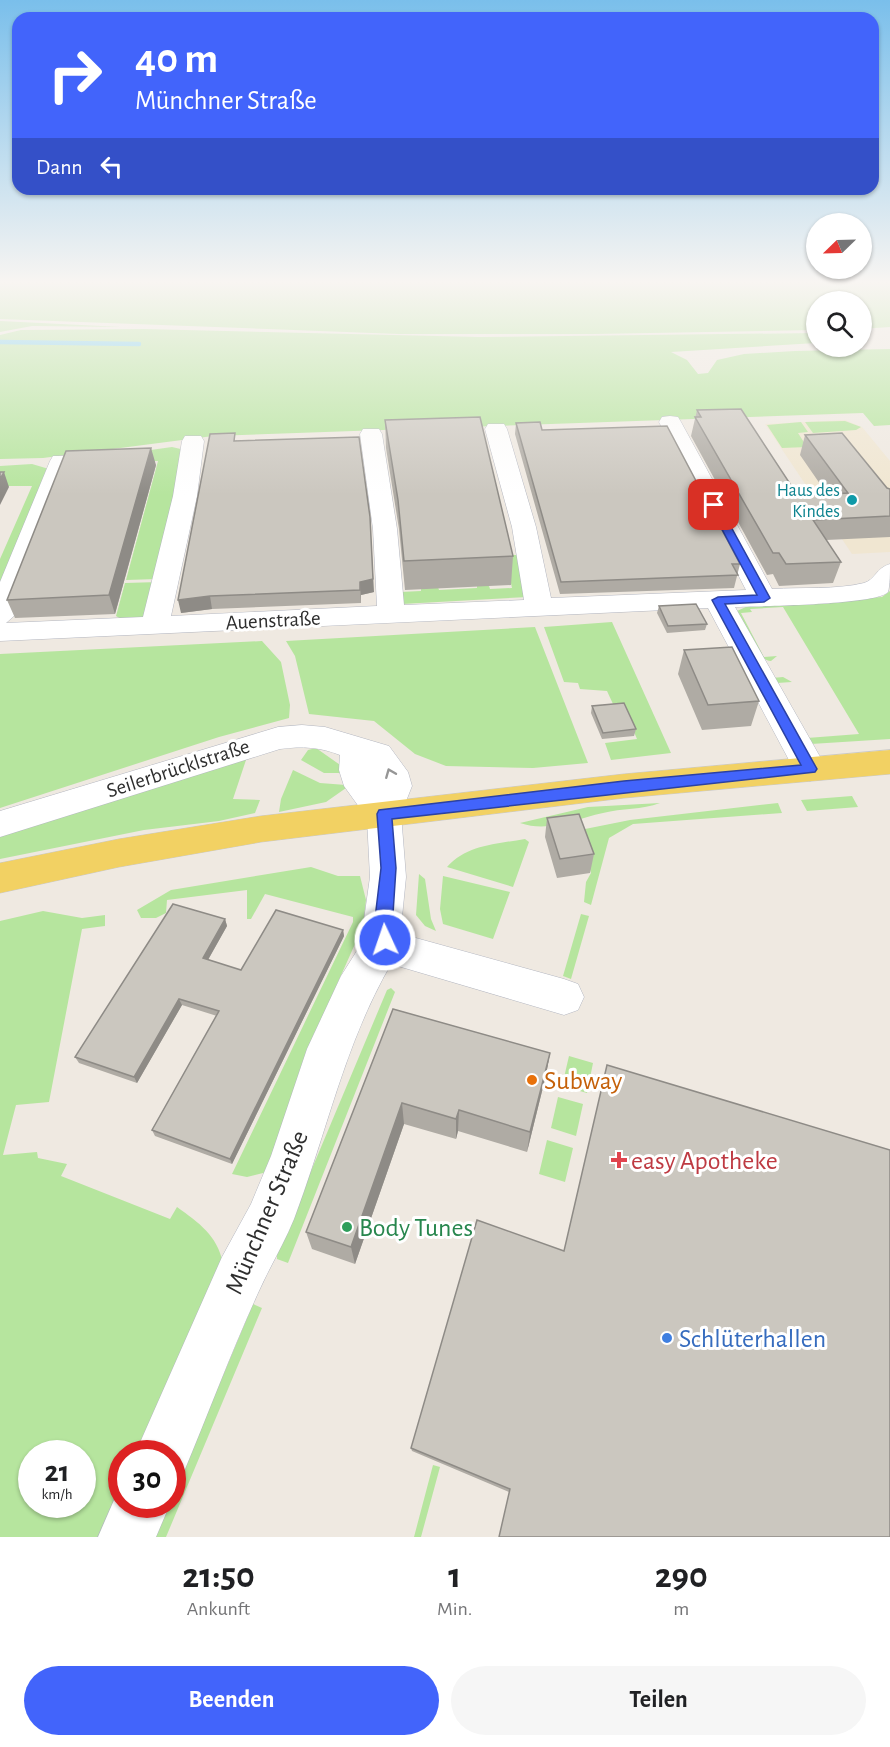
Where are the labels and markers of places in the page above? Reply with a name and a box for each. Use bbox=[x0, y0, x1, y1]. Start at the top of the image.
pin bbox=[688, 479, 739, 530]
place label: Haus des Kindes bbox=[777, 482, 840, 521]
marker: Haus des Kindes bbox=[845, 493, 859, 507]
place label: Subway bbox=[544, 1068, 622, 1094]
marker: Subway bbox=[525, 1073, 539, 1087]
place label: easy Apotheke bbox=[631, 1148, 778, 1174]
marker: easy Apotheke bbox=[612, 1153, 626, 1167]
place label: Body Tunes bbox=[359, 1215, 473, 1241]
marker: Body Tunes bbox=[340, 1220, 354, 1234]
place label: Schlüterhallen bbox=[679, 1326, 826, 1352]
marker: Schlüterhallen bbox=[660, 1331, 674, 1345]

